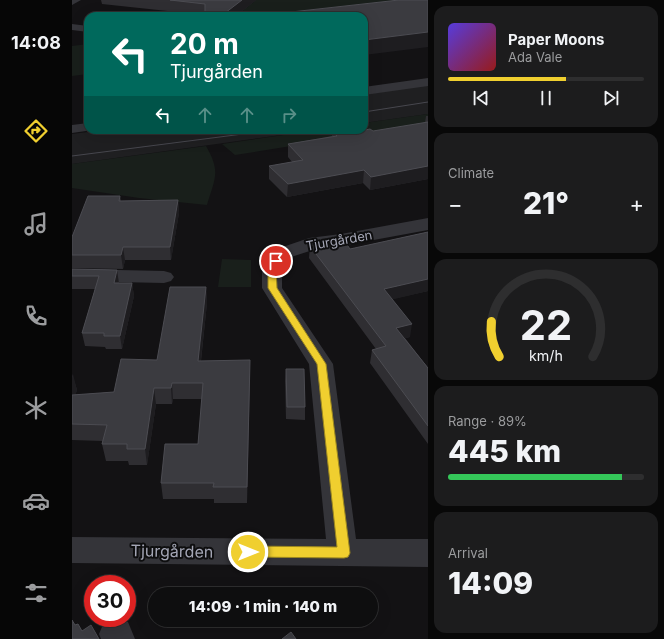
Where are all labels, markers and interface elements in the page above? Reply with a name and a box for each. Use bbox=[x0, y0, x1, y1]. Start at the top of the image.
text: 20 m bbox=[170, 27, 239, 61]
icon: left bbox=[104, 28, 156, 80]
text: Paper Moons bbox=[508, 30, 604, 49]
text: 14:08 bbox=[11, 32, 61, 53]
text: Ada Vale bbox=[508, 49, 562, 65]
text: Tjurgården bbox=[170, 61, 263, 82]
icon: previous bbox=[470, 87, 492, 109]
icon: pause bbox=[535, 87, 557, 109]
icon: next bbox=[600, 87, 622, 109]
icon: left bbox=[152, 104, 174, 126]
icon: ahead bbox=[194, 104, 216, 126]
icon: ahead bbox=[236, 104, 258, 126]
icon: right bbox=[278, 104, 300, 126]
icon: directions bbox=[22, 117, 50, 145]
text: Climate bbox=[448, 165, 494, 181]
text: 21° bbox=[523, 185, 569, 221]
text: − bbox=[448, 191, 463, 217]
text: + bbox=[629, 191, 644, 217]
icon: music bbox=[22, 210, 50, 238]
street label: Tjurgården bbox=[305, 226, 373, 254]
pin bbox=[259, 244, 293, 278]
icon: arrive bbox=[265, 250, 287, 272]
text: 22 bbox=[520, 300, 572, 350]
icon: phone bbox=[22, 302, 50, 330]
text: km/h bbox=[529, 347, 563, 364]
icon: climate bbox=[22, 394, 50, 422]
text: Range · 89% bbox=[448, 413, 527, 429]
text: 445 km bbox=[448, 433, 561, 469]
icon: car bbox=[22, 487, 50, 515]
position arrow bbox=[227, 531, 269, 573]
street label: Tjurgården bbox=[131, 540, 213, 562]
text: Arrival bbox=[448, 545, 488, 561]
text: 14:09 bbox=[448, 565, 533, 601]
speed limit sign: 30 bbox=[84, 575, 136, 627]
icon: filters bbox=[22, 579, 50, 607]
text: 14:09 · 1 min · 140 m bbox=[189, 597, 337, 616]

